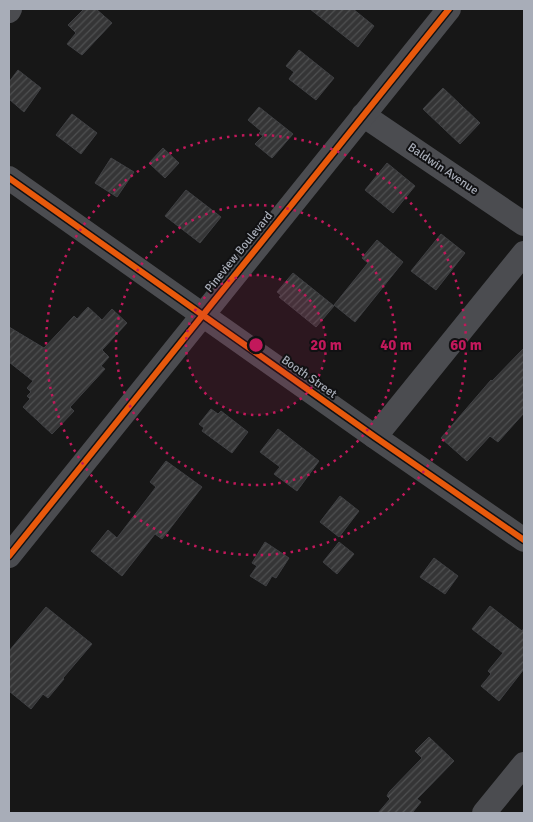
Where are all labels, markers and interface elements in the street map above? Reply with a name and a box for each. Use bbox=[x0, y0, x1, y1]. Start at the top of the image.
street label: Baldwin Avenue bbox=[405, 140, 481, 198]
street label: Pineview Boulevard bbox=[202, 209, 276, 295]
centre of rings bbox=[247, 336, 265, 354]
text: 20 m bbox=[310, 336, 342, 354]
text: 40 m bbox=[380, 336, 412, 354]
text: 60 m bbox=[450, 336, 482, 354]
street label: Booth Street bbox=[278, 352, 340, 402]

